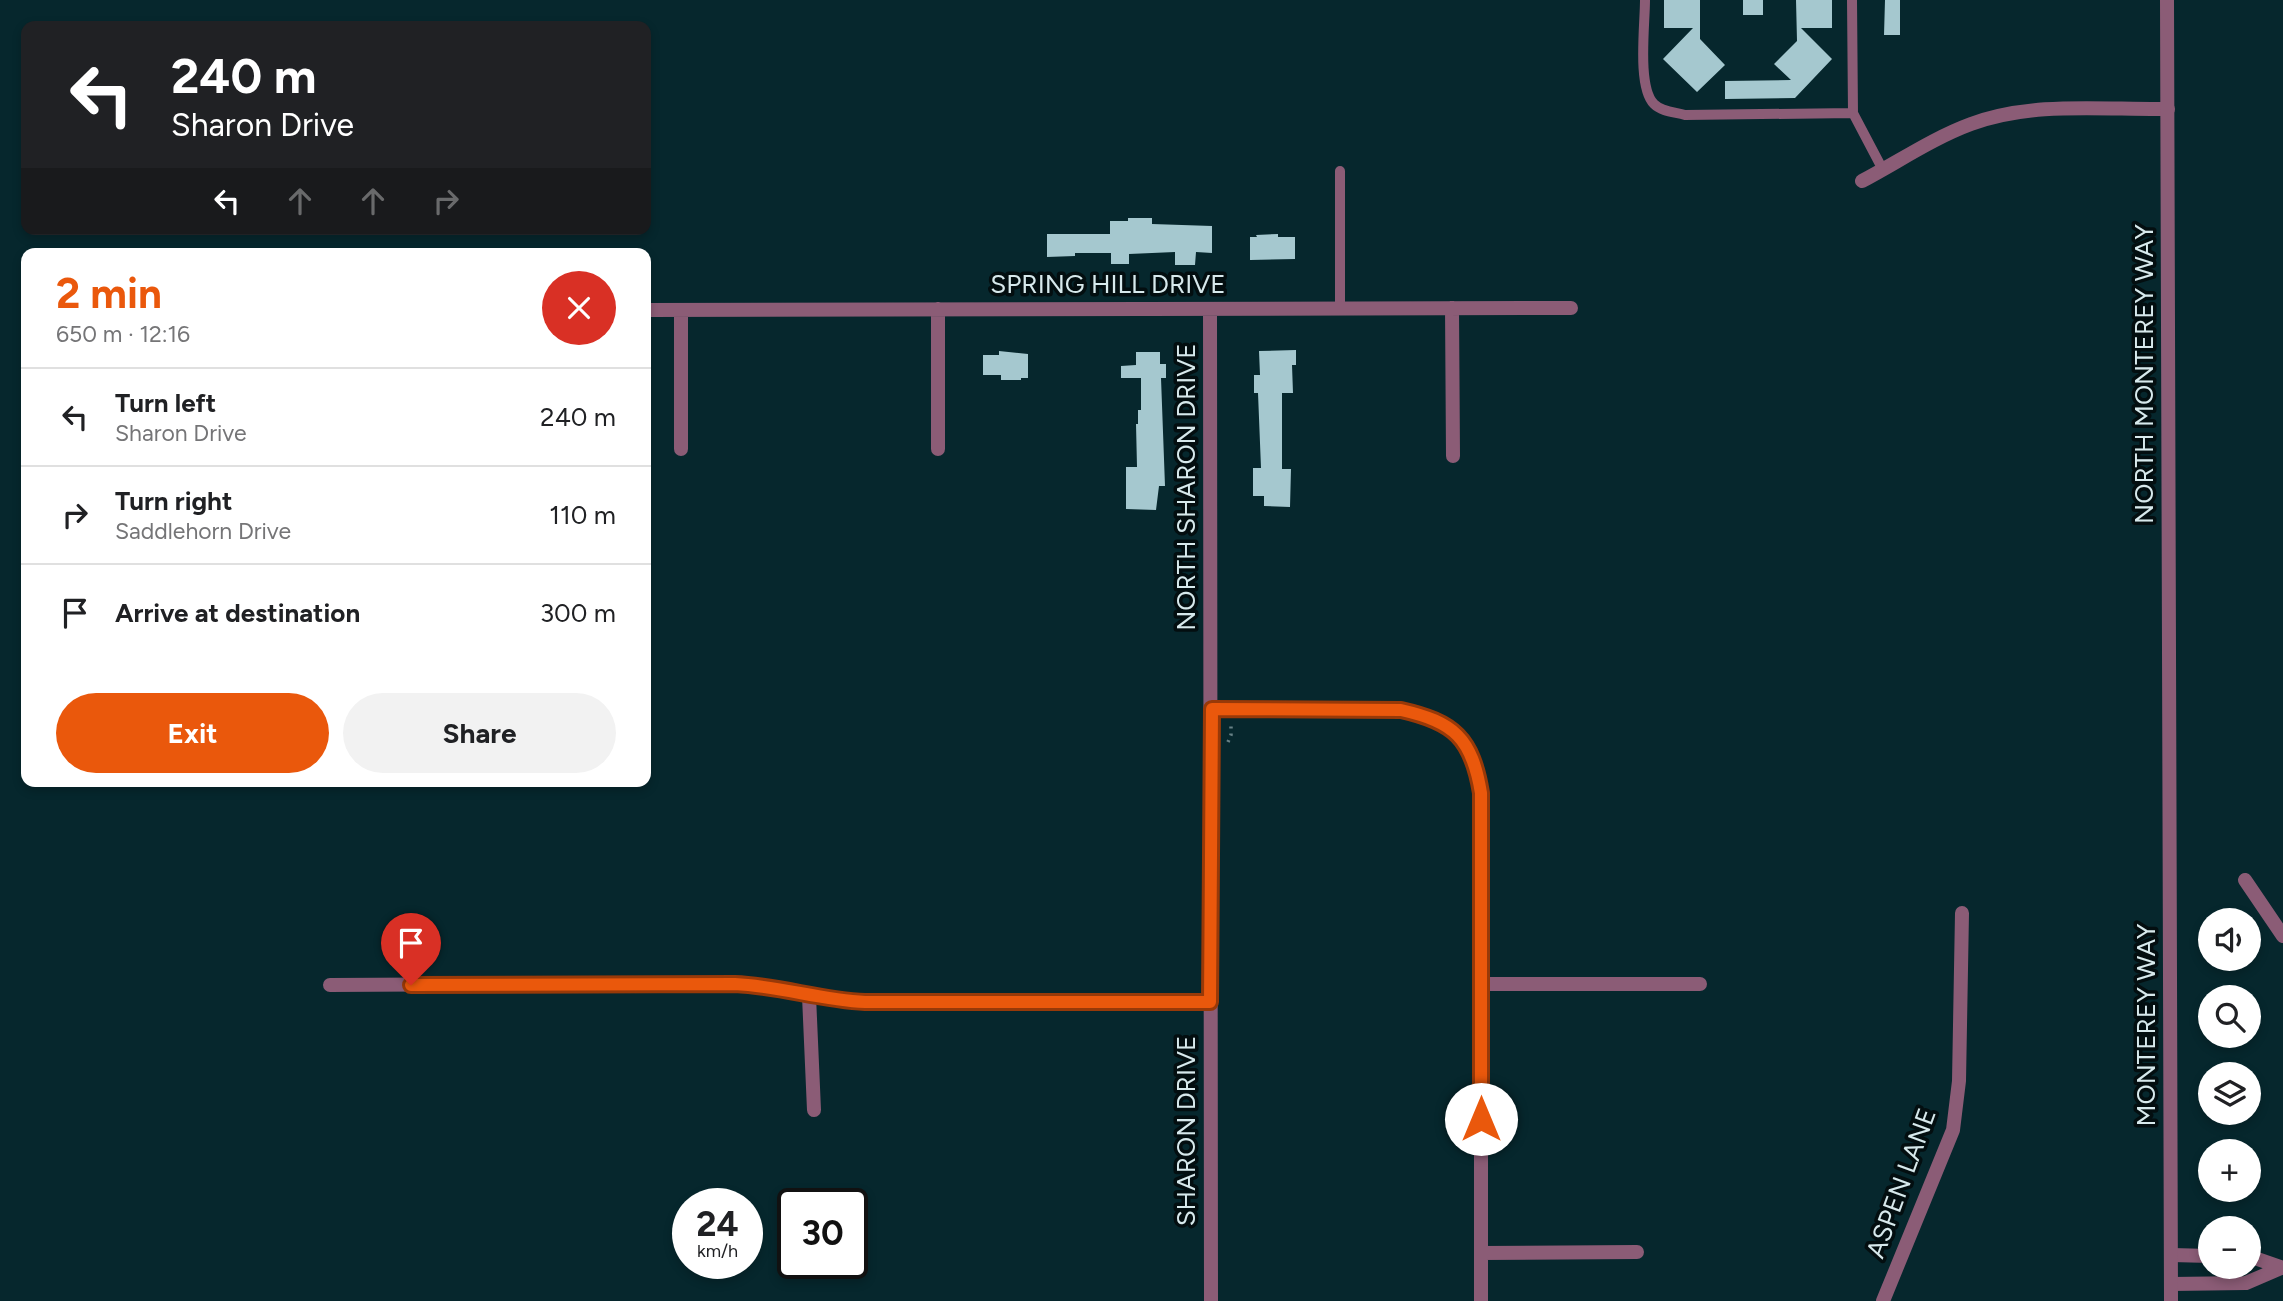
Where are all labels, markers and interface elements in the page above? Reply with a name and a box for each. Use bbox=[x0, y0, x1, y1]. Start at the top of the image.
text: 240 m bbox=[171, 46, 317, 105]
icon: left bbox=[56, 49, 147, 140]
text: Sharon Drive bbox=[171, 106, 354, 144]
icon: left bbox=[208, 182, 246, 220]
icon: ahead bbox=[281, 182, 319, 220]
icon: ahead bbox=[354, 182, 392, 220]
icon: right bbox=[427, 182, 465, 220]
street label: NORTH MONTEREY WAY bbox=[2128, 224, 2160, 524]
text: 2 min bbox=[56, 268, 162, 319]
street label: SPRING HILL DRIVE bbox=[990, 268, 1226, 300]
button: close bbox=[542, 271, 616, 345]
text: 650 m · 12:16 bbox=[56, 320, 190, 348]
street label: NORTH SHARON DRIVE bbox=[1170, 343, 1202, 631]
text: Turn left bbox=[115, 387, 216, 419]
icon: left bbox=[56, 398, 94, 436]
text: 240 m bbox=[540, 401, 616, 433]
text: Sharon Drive bbox=[115, 419, 247, 447]
text: Turn right bbox=[115, 485, 232, 517]
icon: right bbox=[56, 496, 94, 534]
text: 110 m bbox=[549, 499, 616, 531]
text: Saddlehorn Drive bbox=[115, 517, 291, 545]
icon: arrive bbox=[56, 594, 94, 632]
text: Arrive at destination bbox=[115, 597, 360, 629]
text: 300 m bbox=[540, 597, 616, 629]
button: Exit bbox=[56, 693, 329, 773]
button: Share bbox=[343, 693, 616, 773]
map controls bbox=[2198, 908, 2261, 1279]
button: sound bbox=[2198, 908, 2261, 971]
pin bbox=[381, 913, 441, 985]
street label: MONTEREY WAY bbox=[2130, 923, 2162, 1126]
icon: arrive bbox=[392, 924, 430, 962]
button: search bbox=[2198, 985, 2261, 1048]
street label: SHARON DRIVE bbox=[1170, 1036, 1202, 1226]
button: layers bbox=[2198, 1062, 2261, 1125]
position arrow bbox=[1444, 1082, 1518, 1156]
street label: ASPEN LANE bbox=[1859, 1104, 1943, 1262]
button: + bbox=[2198, 1139, 2261, 1202]
speed limit sign: 30 bbox=[777, 1188, 868, 1279]
text: 24 bbox=[696, 1203, 739, 1245]
button: − bbox=[2198, 1216, 2261, 1279]
text: km/h bbox=[697, 1240, 738, 1262]

